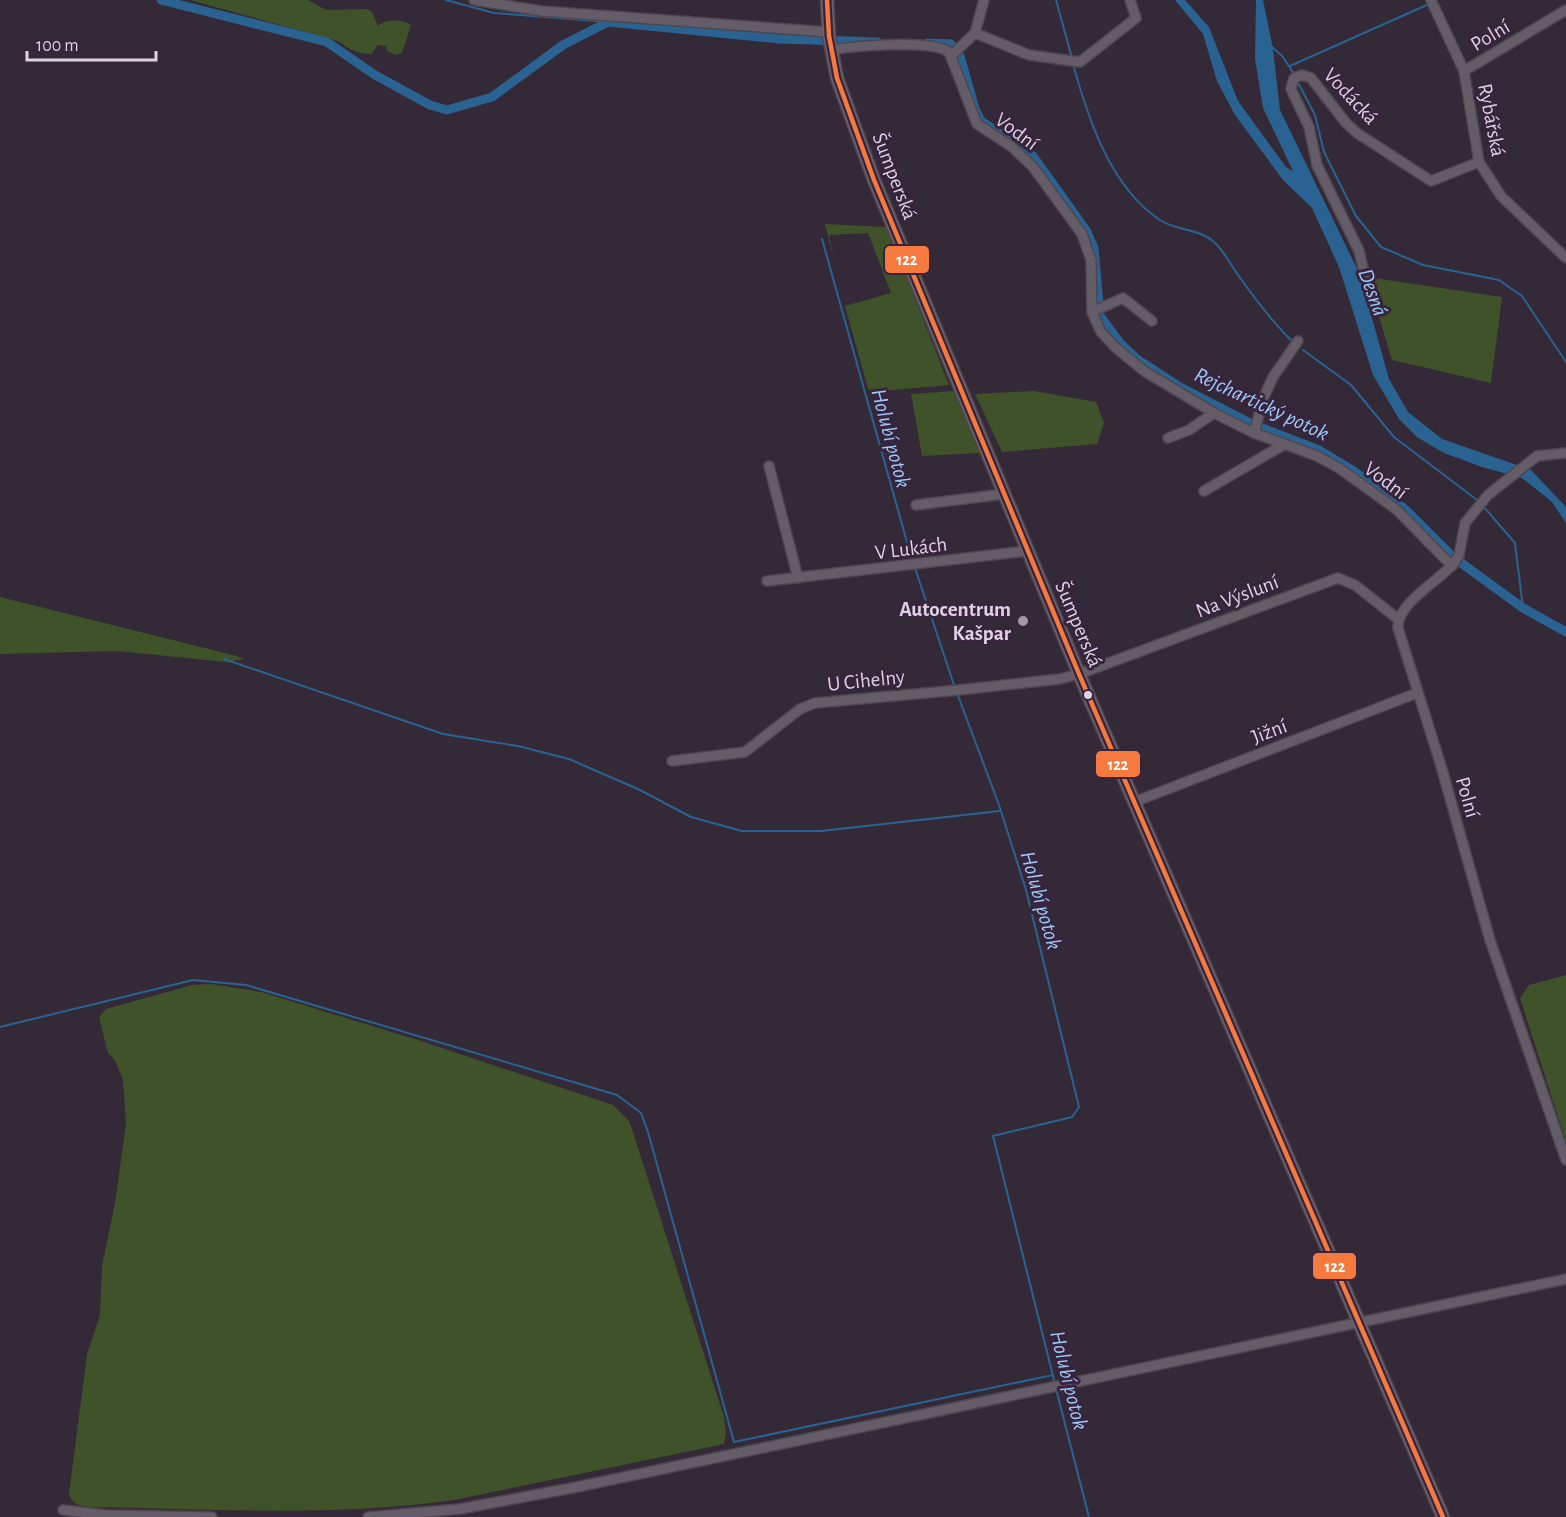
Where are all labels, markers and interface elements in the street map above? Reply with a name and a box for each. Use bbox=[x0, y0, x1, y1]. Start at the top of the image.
street label: Polní bbox=[1467, 15, 1514, 55]
scale bar bbox=[27, 24, 156, 62]
text: 100 m bbox=[36, 37, 79, 55]
street label: Vodácká bbox=[1320, 64, 1382, 129]
street label: Rybářská bbox=[1474, 82, 1509, 159]
street label: Vodní bbox=[991, 109, 1043, 155]
street label: Šumperská bbox=[868, 129, 923, 223]
line badge: 122 bbox=[884, 245, 930, 274]
text: 122 bbox=[897, 252, 918, 268]
water label: Desná bbox=[1354, 266, 1392, 319]
water label: Rejchartický potok bbox=[1191, 363, 1332, 446]
water label: Holubí potok bbox=[866, 386, 915, 490]
street label: Vodní bbox=[1360, 458, 1412, 504]
street label: V Lukách bbox=[874, 534, 948, 563]
street label: Na Výsluní bbox=[1193, 571, 1282, 622]
street label: Šumperská bbox=[1051, 577, 1108, 670]
place label: Autocentrum Kašpar bbox=[899, 599, 1012, 644]
marker: Autocentrum Kašpar bbox=[1016, 614, 1030, 628]
street label: U Cihelny bbox=[826, 666, 906, 695]
unlabelled marker bbox=[1082, 689, 1094, 701]
street label: Jižní bbox=[1249, 715, 1291, 748]
line badge: 122 bbox=[1095, 750, 1141, 778]
text: 122 bbox=[1108, 757, 1129, 773]
street label: Polní bbox=[1452, 774, 1484, 821]
water label: Holubí potok bbox=[1016, 849, 1066, 952]
line badge: 122 bbox=[1312, 1252, 1357, 1280]
text: 122 bbox=[1325, 1259, 1346, 1275]
water label: Holubí potok bbox=[1045, 1328, 1092, 1432]

